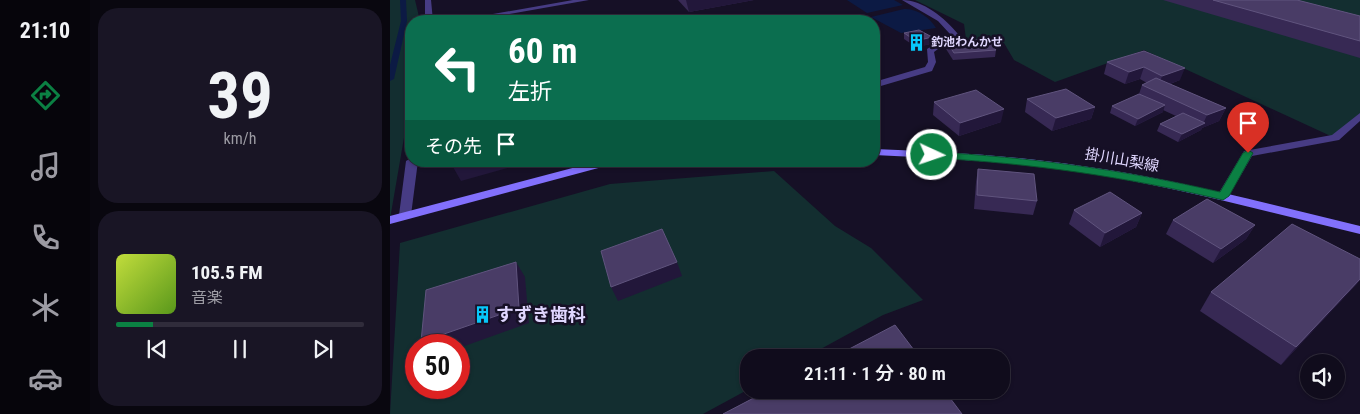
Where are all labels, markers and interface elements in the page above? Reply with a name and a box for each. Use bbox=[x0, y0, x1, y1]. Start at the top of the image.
text: 21:10 bbox=[20, 18, 70, 43]
text: 60 m bbox=[508, 31, 577, 72]
building icon: 釣池わんかせ bbox=[907, 32, 927, 52]
icon: left bbox=[425, 35, 490, 100]
place label: 釣池わんかせ bbox=[931, 35, 1003, 49]
text: 39 bbox=[207, 58, 273, 134]
icon: directions bbox=[28, 78, 63, 113]
text: 左折 bbox=[508, 79, 552, 104]
pin bbox=[1227, 102, 1269, 153]
icon: arrive bbox=[1234, 109, 1262, 137]
position arrow bbox=[905, 128, 957, 180]
text: km/h bbox=[224, 129, 256, 148]
icon: arrive bbox=[492, 130, 520, 158]
text: その先 bbox=[425, 135, 482, 158]
street label: 掛川山梨線 bbox=[1083, 145, 1161, 175]
icon: music bbox=[28, 149, 63, 184]
icon: phone bbox=[28, 220, 63, 255]
text: 105.5 FM bbox=[191, 261, 263, 284]
text: 音楽 bbox=[191, 288, 223, 307]
icon: climate bbox=[28, 290, 63, 325]
building icon: すずき歯科 bbox=[472, 304, 492, 324]
place label: すずき歯科 bbox=[496, 304, 586, 325]
speed limit sign: 50 bbox=[405, 334, 470, 399]
icon: previous bbox=[143, 335, 171, 363]
icon: pause bbox=[226, 335, 254, 363]
icon: next bbox=[309, 335, 337, 363]
map controls bbox=[1300, 354, 1345, 399]
button: sound bbox=[1300, 354, 1345, 399]
icon: car bbox=[28, 361, 63, 396]
text: 21:11 · 1 分 · 80 m bbox=[804, 362, 946, 385]

